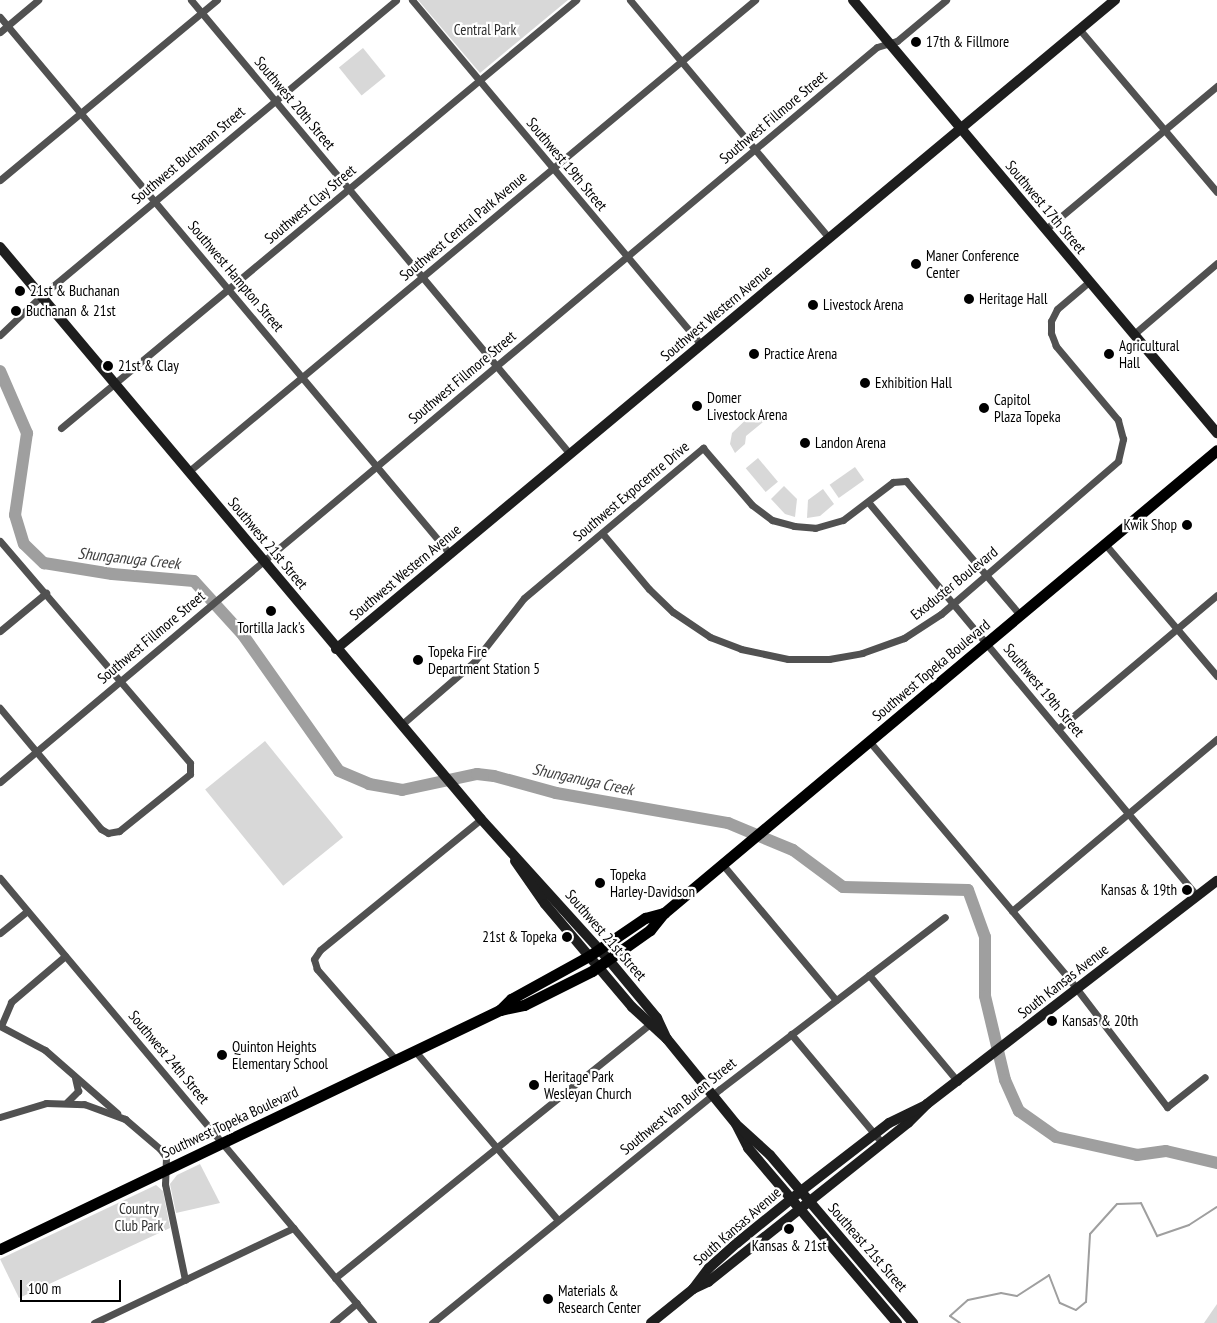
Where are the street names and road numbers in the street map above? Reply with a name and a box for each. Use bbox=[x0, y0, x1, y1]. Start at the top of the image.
street label: Southwest 20th Street bbox=[251, 53, 339, 153]
street label: Southwest Fillmore Street bbox=[716, 67, 830, 167]
street label: Southwest Buchanan Street bbox=[128, 102, 248, 208]
street label: Southwest 19th Street bbox=[523, 114, 611, 214]
street label: Southwest 17th Street bbox=[1002, 157, 1090, 257]
street label: Southwest Clay Street bbox=[261, 161, 359, 247]
street label: Southwest Central Park Avenue bbox=[396, 167, 530, 285]
street label: Southwest Hampton Street bbox=[184, 217, 288, 335]
street label: Southwest Western Avenue bbox=[657, 261, 775, 365]
street label: Southwest Fillmore Street bbox=[405, 327, 519, 427]
street label: Southwest Expocentre Drive bbox=[569, 437, 693, 545]
street label: Southwest 21st Street bbox=[224, 493, 312, 593]
street label: Southwest Western Avenue bbox=[346, 520, 464, 624]
street label: Exoduster Boulevard bbox=[907, 543, 1001, 623]
street label: Southwest Fillmore Street bbox=[94, 587, 208, 687]
street label: Southwest Topeka Boulevard bbox=[868, 615, 994, 725]
street label: Southwest 19th Street bbox=[1000, 640, 1088, 740]
street label: Southwest 21st Street bbox=[562, 886, 650, 984]
street label: South Kansas Avenue bbox=[1014, 940, 1112, 1022]
street label: Southwest 24th Street bbox=[125, 1007, 213, 1107]
street label: Southwest Van Buren Street bbox=[616, 1054, 740, 1158]
street label: Southwest Topeka Boulevard bbox=[159, 1082, 301, 1162]
street label: South Kansas Avenue bbox=[689, 1183, 785, 1269]
street label: Southeast 21st Street bbox=[825, 1199, 911, 1295]

